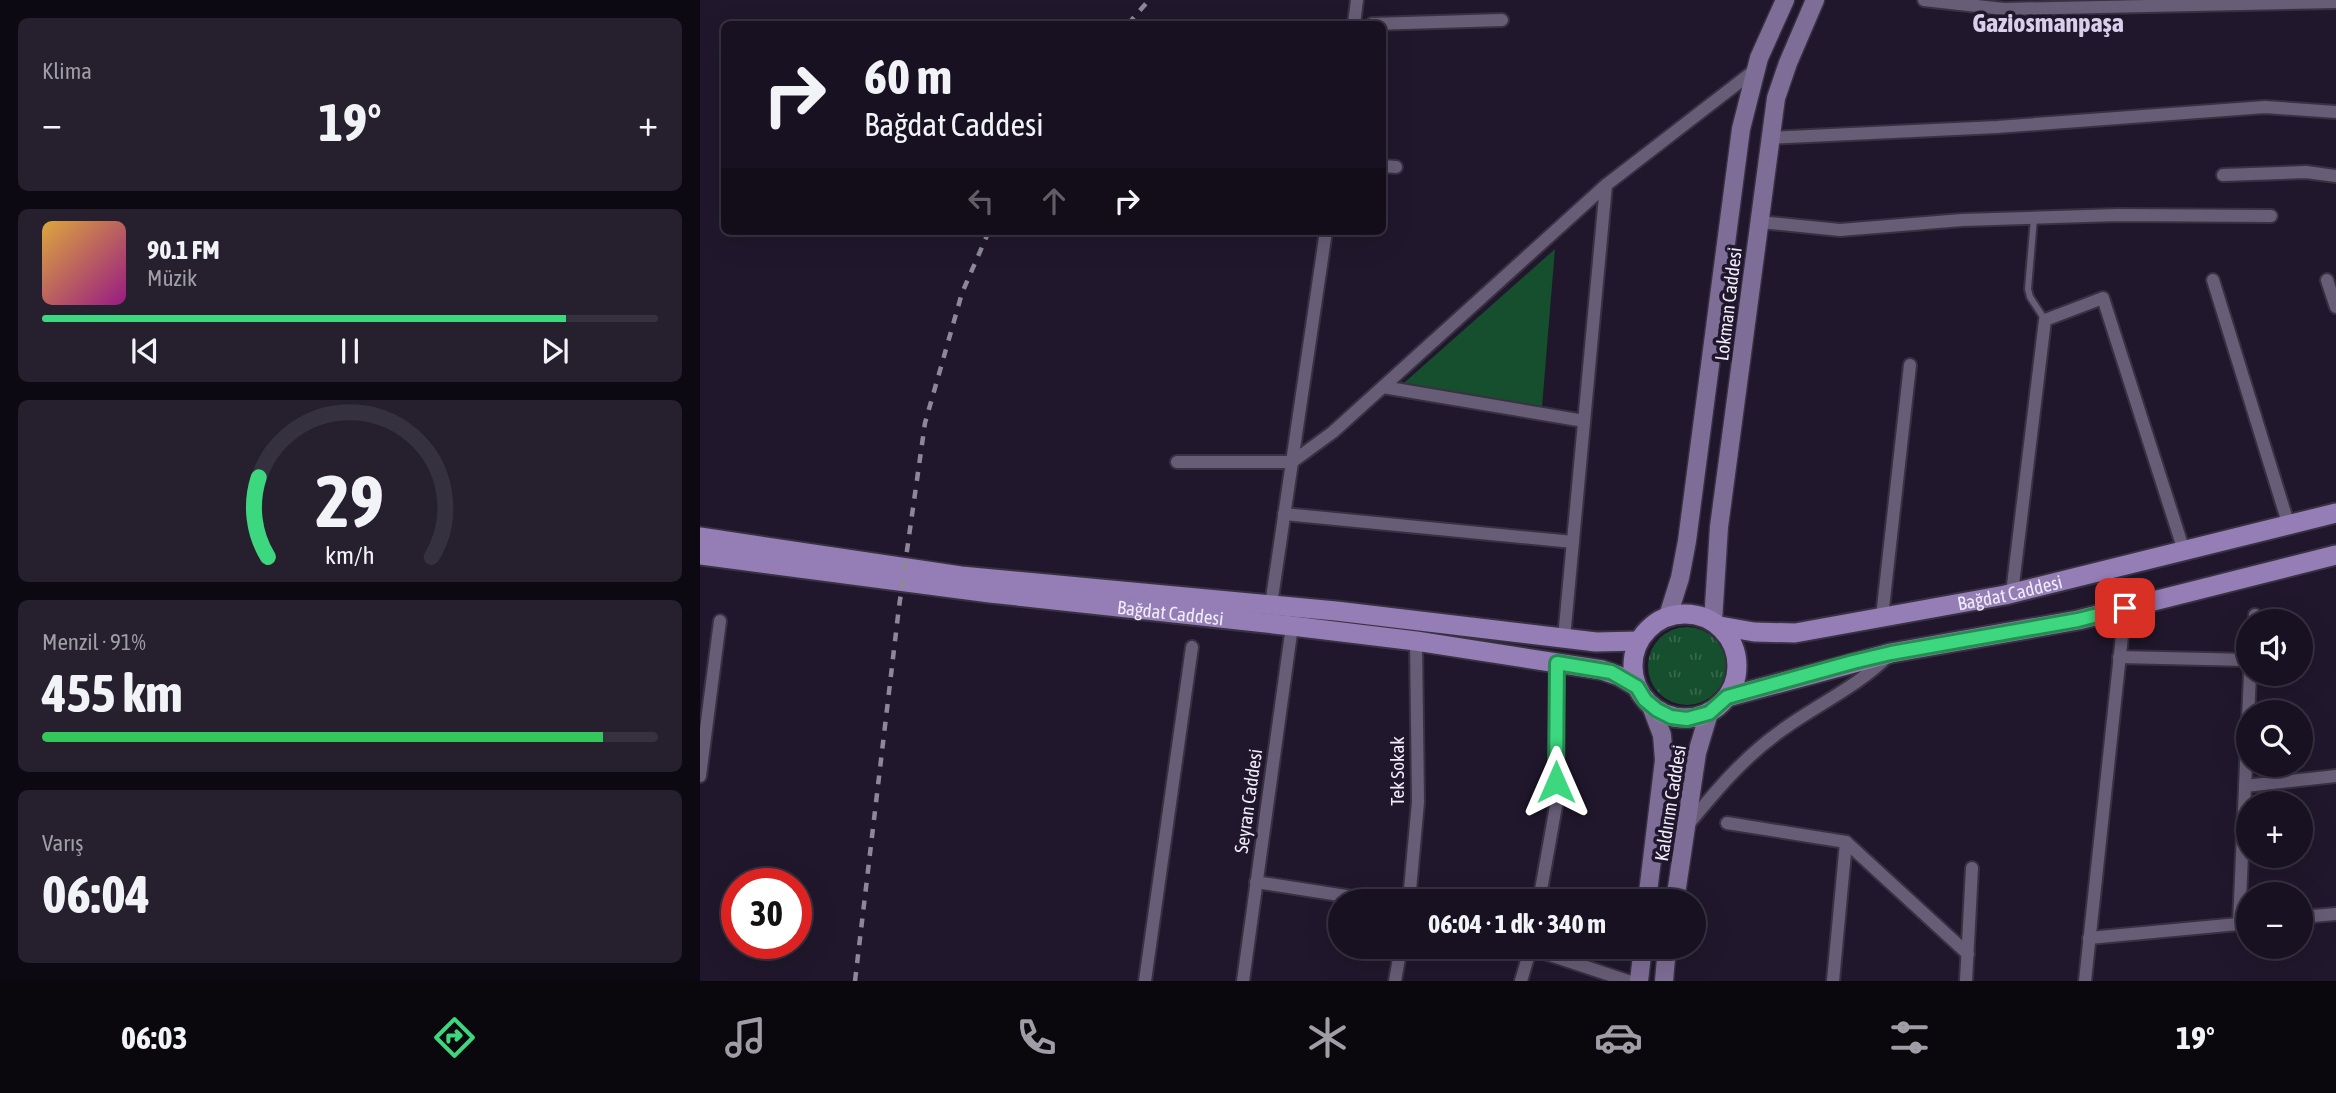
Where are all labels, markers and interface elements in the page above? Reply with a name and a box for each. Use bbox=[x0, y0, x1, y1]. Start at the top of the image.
district label: Gaziosmanpaşa bbox=[1972, 8, 2124, 38]
text: 60 m bbox=[864, 48, 952, 104]
icon: right bbox=[749, 49, 840, 140]
text: Klima bbox=[42, 58, 92, 84]
text: 19° bbox=[318, 92, 382, 152]
text: − bbox=[42, 101, 62, 144]
text: + bbox=[638, 101, 658, 144]
text: Bağdat Caddesi bbox=[864, 106, 1044, 143]
icon: left bbox=[962, 182, 1000, 220]
icon: ahead bbox=[1035, 182, 1073, 220]
icon: right bbox=[1108, 182, 1146, 220]
text: 90.1 FM bbox=[147, 235, 220, 265]
street label: Lokman Caddesi bbox=[1710, 246, 1746, 362]
text: Müzik bbox=[147, 265, 197, 291]
icon: previous bbox=[126, 332, 164, 370]
icon: pause bbox=[331, 332, 369, 370]
icon: next bbox=[536, 332, 574, 370]
text: 29 bbox=[316, 459, 384, 542]
text: km/h bbox=[325, 540, 375, 568]
street label: Bağdat Caddesi bbox=[1955, 570, 2064, 614]
pin bbox=[2095, 578, 2155, 638]
icon: arrive bbox=[2106, 589, 2144, 627]
street label: Bağdat Caddesi bbox=[1116, 596, 1225, 629]
map controls bbox=[2236, 609, 2313, 959]
button: sound bbox=[2236, 609, 2313, 686]
text: Menzil · 91% bbox=[42, 629, 146, 655]
text: 455 km bbox=[42, 663, 183, 723]
button: search bbox=[2236, 700, 2313, 777]
street label: Tek Sokak bbox=[1386, 736, 1408, 806]
street label: Kaldırım Caddesi bbox=[1650, 743, 1690, 863]
position arrow bbox=[1519, 745, 1593, 819]
street label: Seyran Caddesi bbox=[1230, 747, 1266, 855]
button: + bbox=[2236, 791, 2313, 868]
text: Varış bbox=[42, 830, 83, 856]
text: 06:04 bbox=[42, 864, 150, 924]
speed limit sign: 30 bbox=[721, 868, 812, 959]
button: − bbox=[2236, 882, 2313, 959]
text: 06:04 · 1 dk · 340 m bbox=[1428, 909, 1606, 939]
icon: directions bbox=[430, 1013, 479, 1062]
icon: music bbox=[721, 1013, 770, 1062]
icon: phone bbox=[1012, 1013, 1061, 1062]
icon: climate bbox=[1303, 1013, 1352, 1062]
icon: car bbox=[1594, 1013, 1643, 1062]
icon: filters bbox=[1885, 1013, 1934, 1062]
text: 06:03 bbox=[121, 1019, 188, 1056]
text: 19° bbox=[2176, 1019, 2215, 1056]

